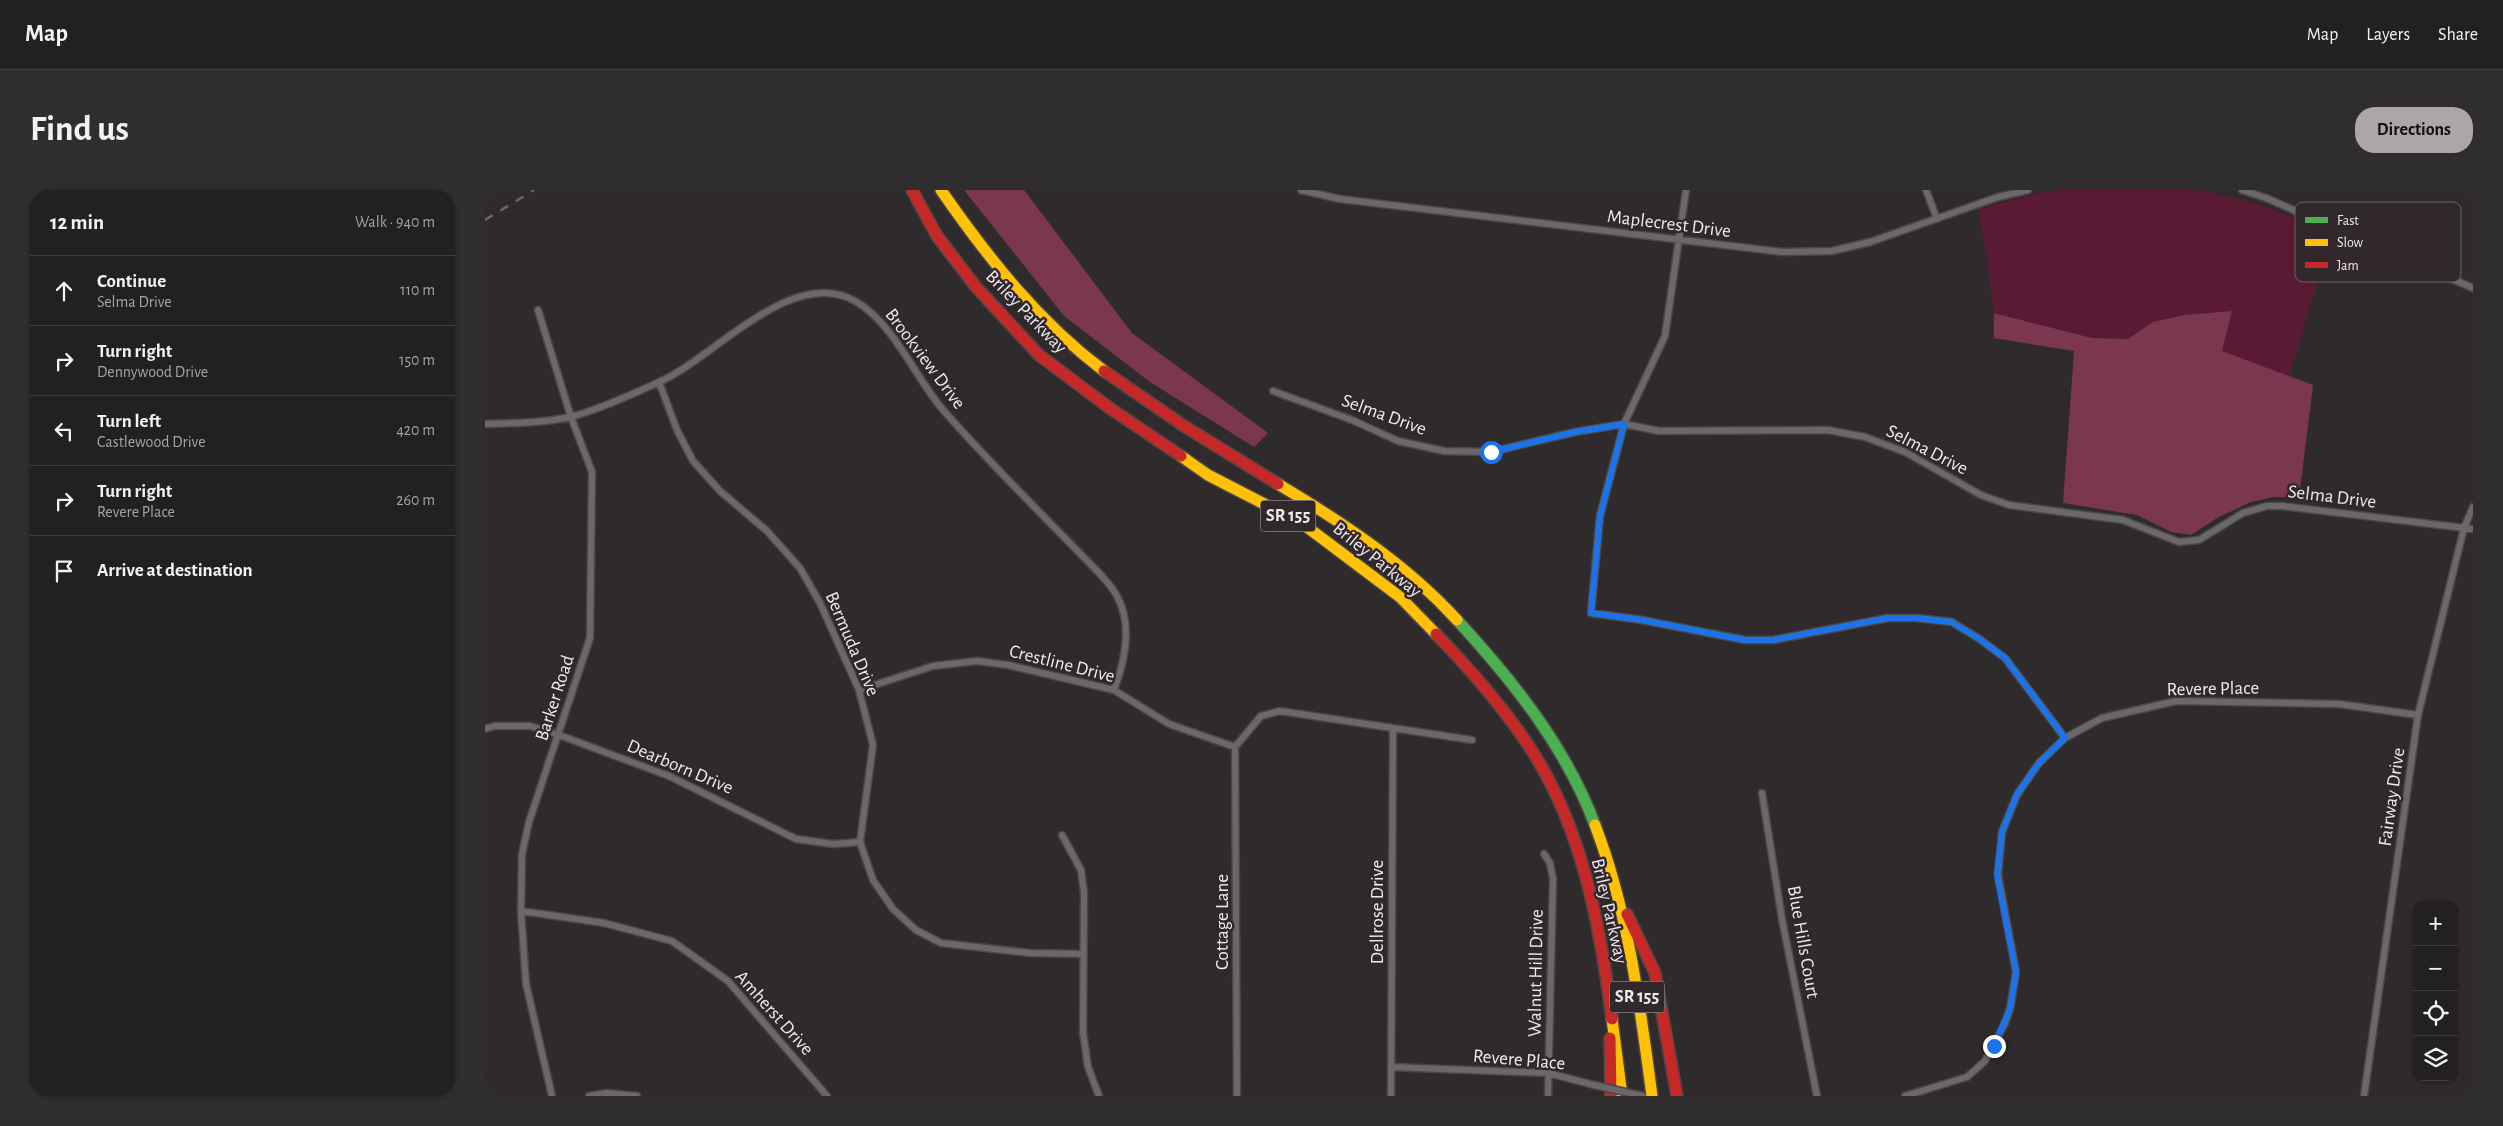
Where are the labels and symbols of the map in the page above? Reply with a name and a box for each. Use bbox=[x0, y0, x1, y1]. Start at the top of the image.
legend bbox=[2295, 202, 2461, 282]
street label: Maplecrest Drive bbox=[1606, 207, 1732, 241]
text: Fast bbox=[2337, 214, 2359, 228]
text: Slow bbox=[2337, 236, 2364, 250]
text: Jam bbox=[2337, 259, 2359, 273]
street label: Briley Parkway bbox=[982, 267, 1070, 357]
street label: Brookview Drive bbox=[881, 305, 969, 413]
street label: Selma Drive bbox=[1339, 391, 1429, 439]
street label: Selma Drive bbox=[1883, 421, 1971, 479]
route start bbox=[1480, 441, 1503, 464]
street label: Selma Drive bbox=[2287, 482, 2377, 512]
road number: SR 155 bbox=[1261, 500, 1315, 532]
street label: Briley Parkway bbox=[1329, 519, 1425, 601]
street label: Bermuda Drive bbox=[822, 589, 882, 699]
street label: Crestline Drive bbox=[1007, 642, 1117, 686]
street label: Barker Road bbox=[532, 653, 578, 743]
street label: Revere Place bbox=[2167, 679, 2259, 699]
street label: Dearborn Drive bbox=[624, 736, 736, 798]
street label: Fairway Drive bbox=[2376, 747, 2408, 847]
street label: Briley Parkway bbox=[1588, 857, 1630, 965]
street label: Dellrose Drive bbox=[1368, 860, 1387, 964]
street label: Cottage Lane bbox=[1213, 874, 1232, 970]
street label: Blue Hills Court bbox=[1784, 884, 1822, 1000]
street label: Walnut Hill Drive bbox=[1525, 909, 1547, 1037]
street label: Amherst Drive bbox=[731, 967, 817, 1059]
road number: SR 155 bbox=[1609, 982, 1665, 1012]
route end bbox=[1983, 1035, 2006, 1058]
street label: Revere Place bbox=[1472, 1047, 1566, 1073]

